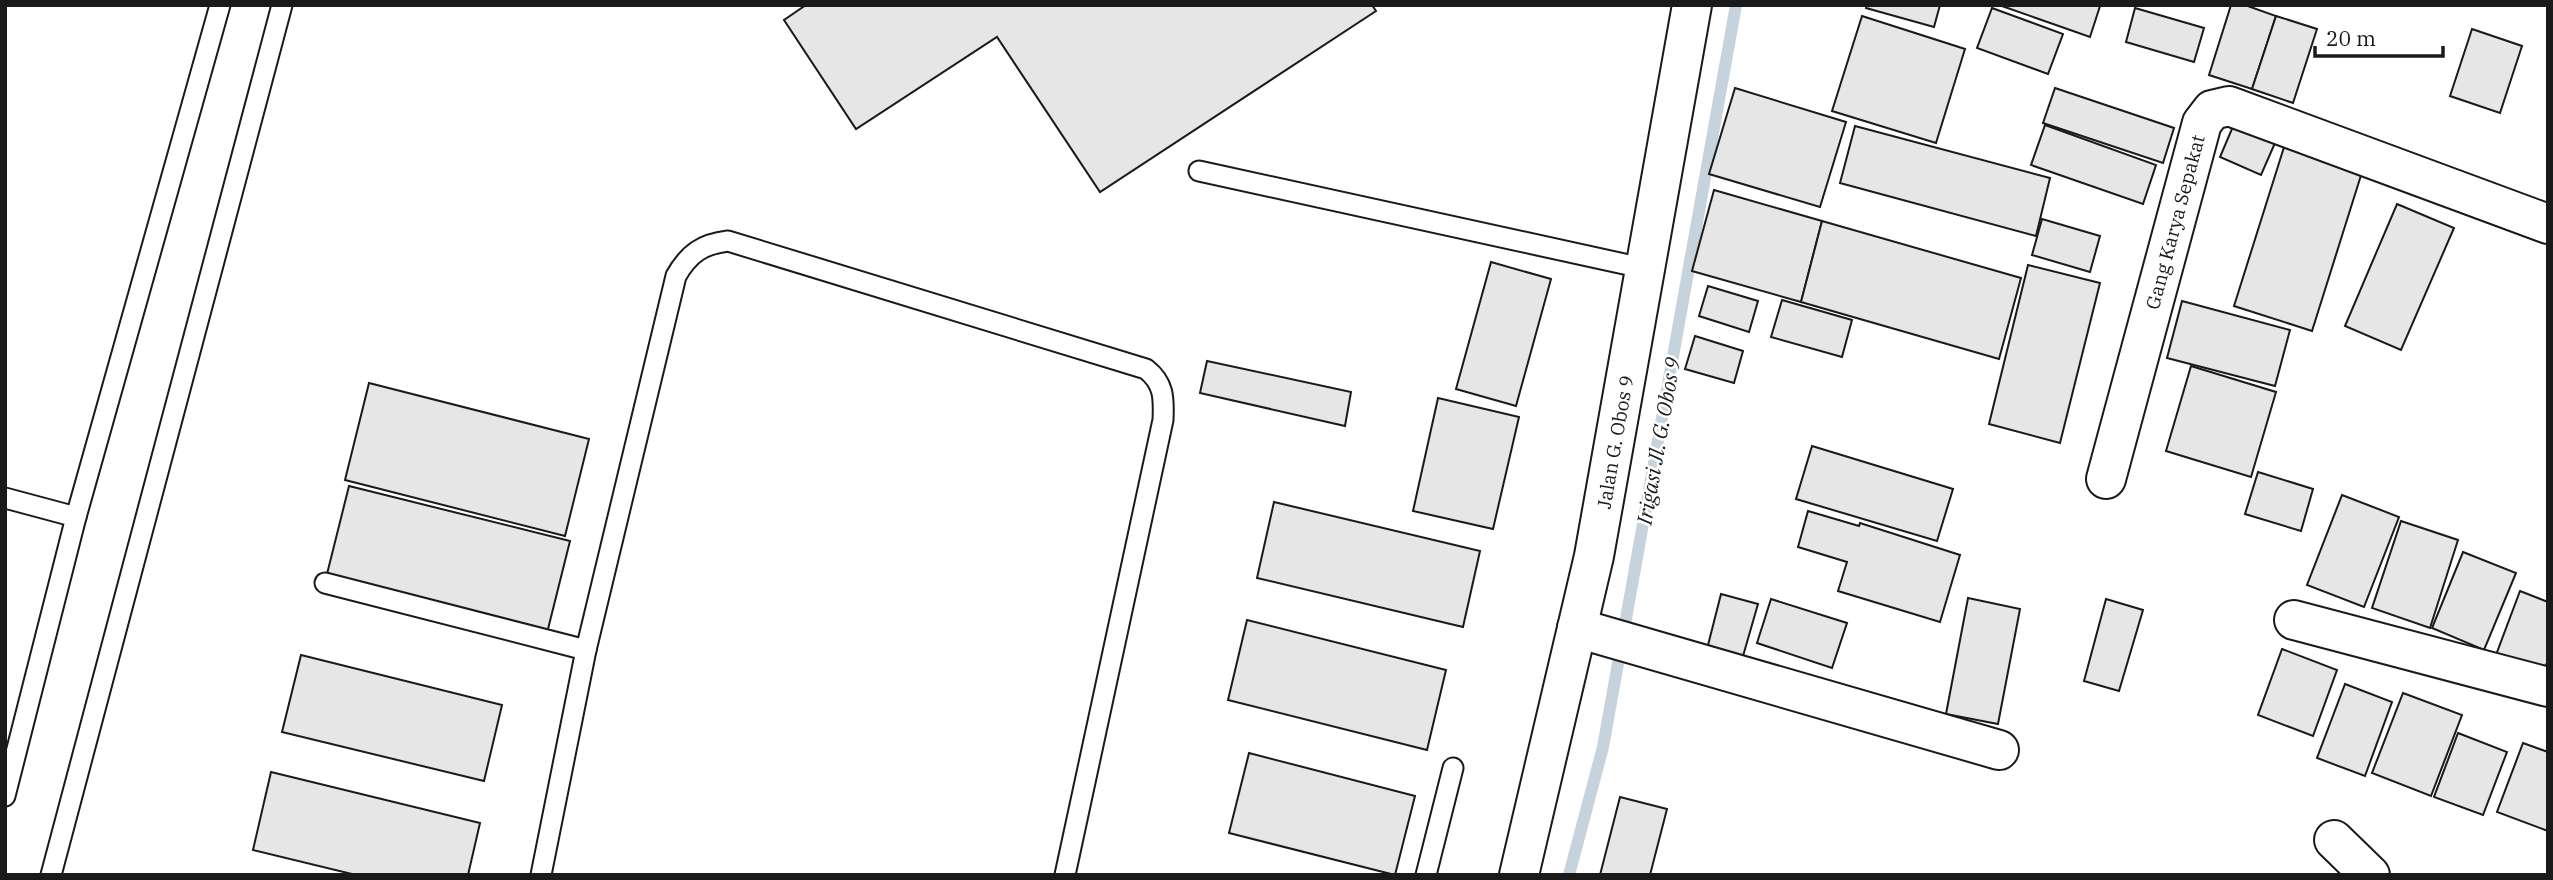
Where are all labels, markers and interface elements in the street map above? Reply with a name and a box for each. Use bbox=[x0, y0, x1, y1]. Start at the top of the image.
scale bar bbox=[2315, 14, 2443, 58]
text: 20 m bbox=[2326, 24, 2376, 52]
street label: Gang Karya Sepakat bbox=[2140, 132, 2210, 312]
water label: Irigasi Jl. G. Obos 9 bbox=[1629, 355, 1687, 528]
street label: Jalan G. Obos 9 bbox=[1591, 373, 1639, 511]

